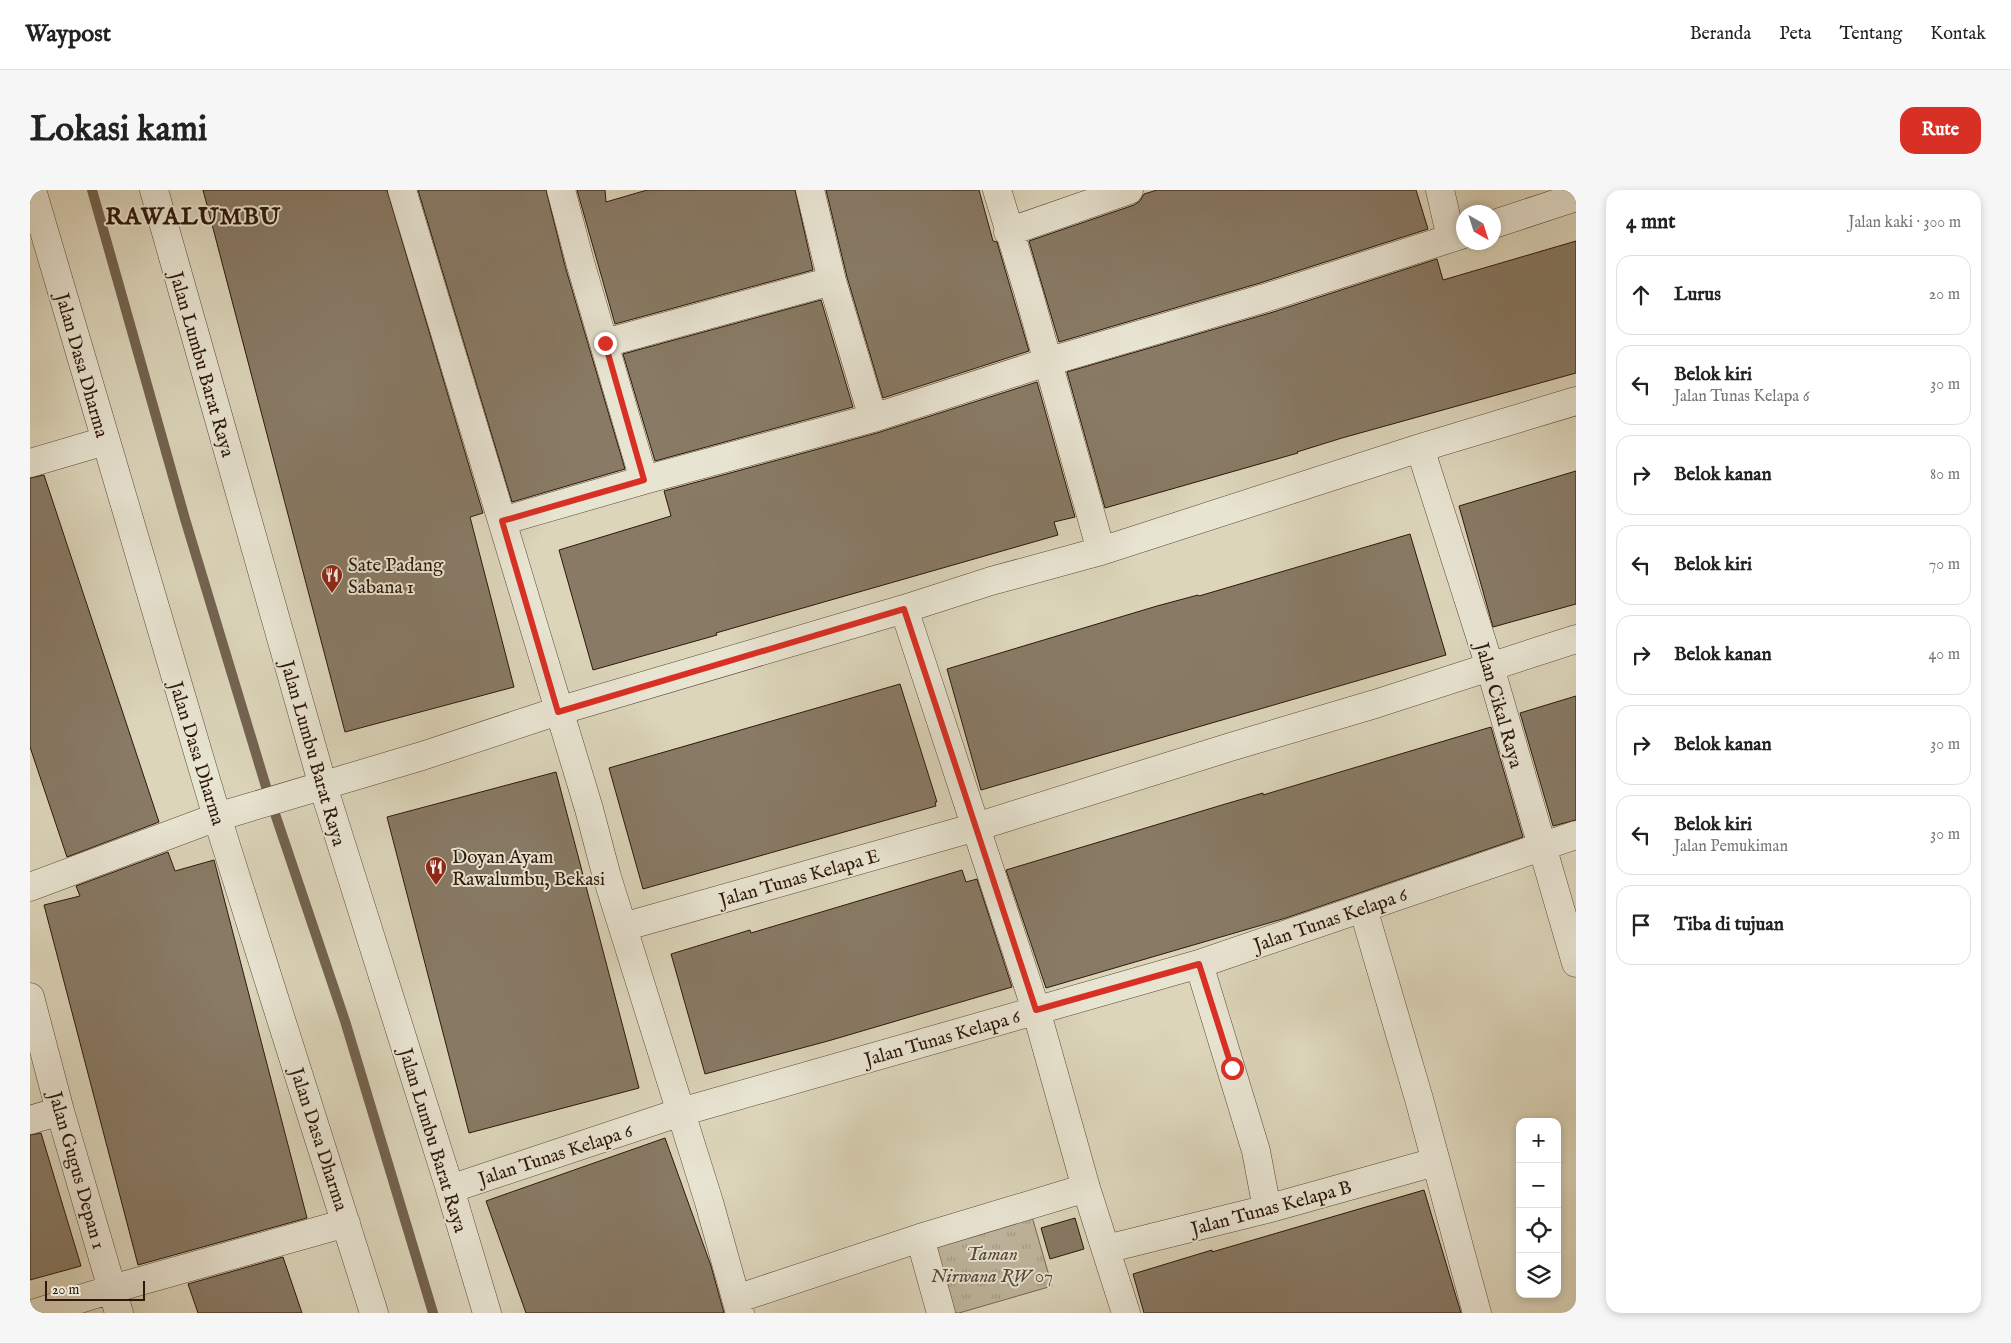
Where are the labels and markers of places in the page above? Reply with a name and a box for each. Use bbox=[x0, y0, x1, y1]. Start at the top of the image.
place label: Sate Padang Sabana 1 bbox=[348, 554, 444, 600]
restaurant icon: Sate Padang Sabana 1 bbox=[320, 563, 344, 594]
place label: Doyan Ayam Rawalumbu, Bekasi bbox=[452, 846, 605, 892]
restaurant icon: Doyan Ayam Rawalumbu, Bekasi bbox=[424, 855, 448, 886]

